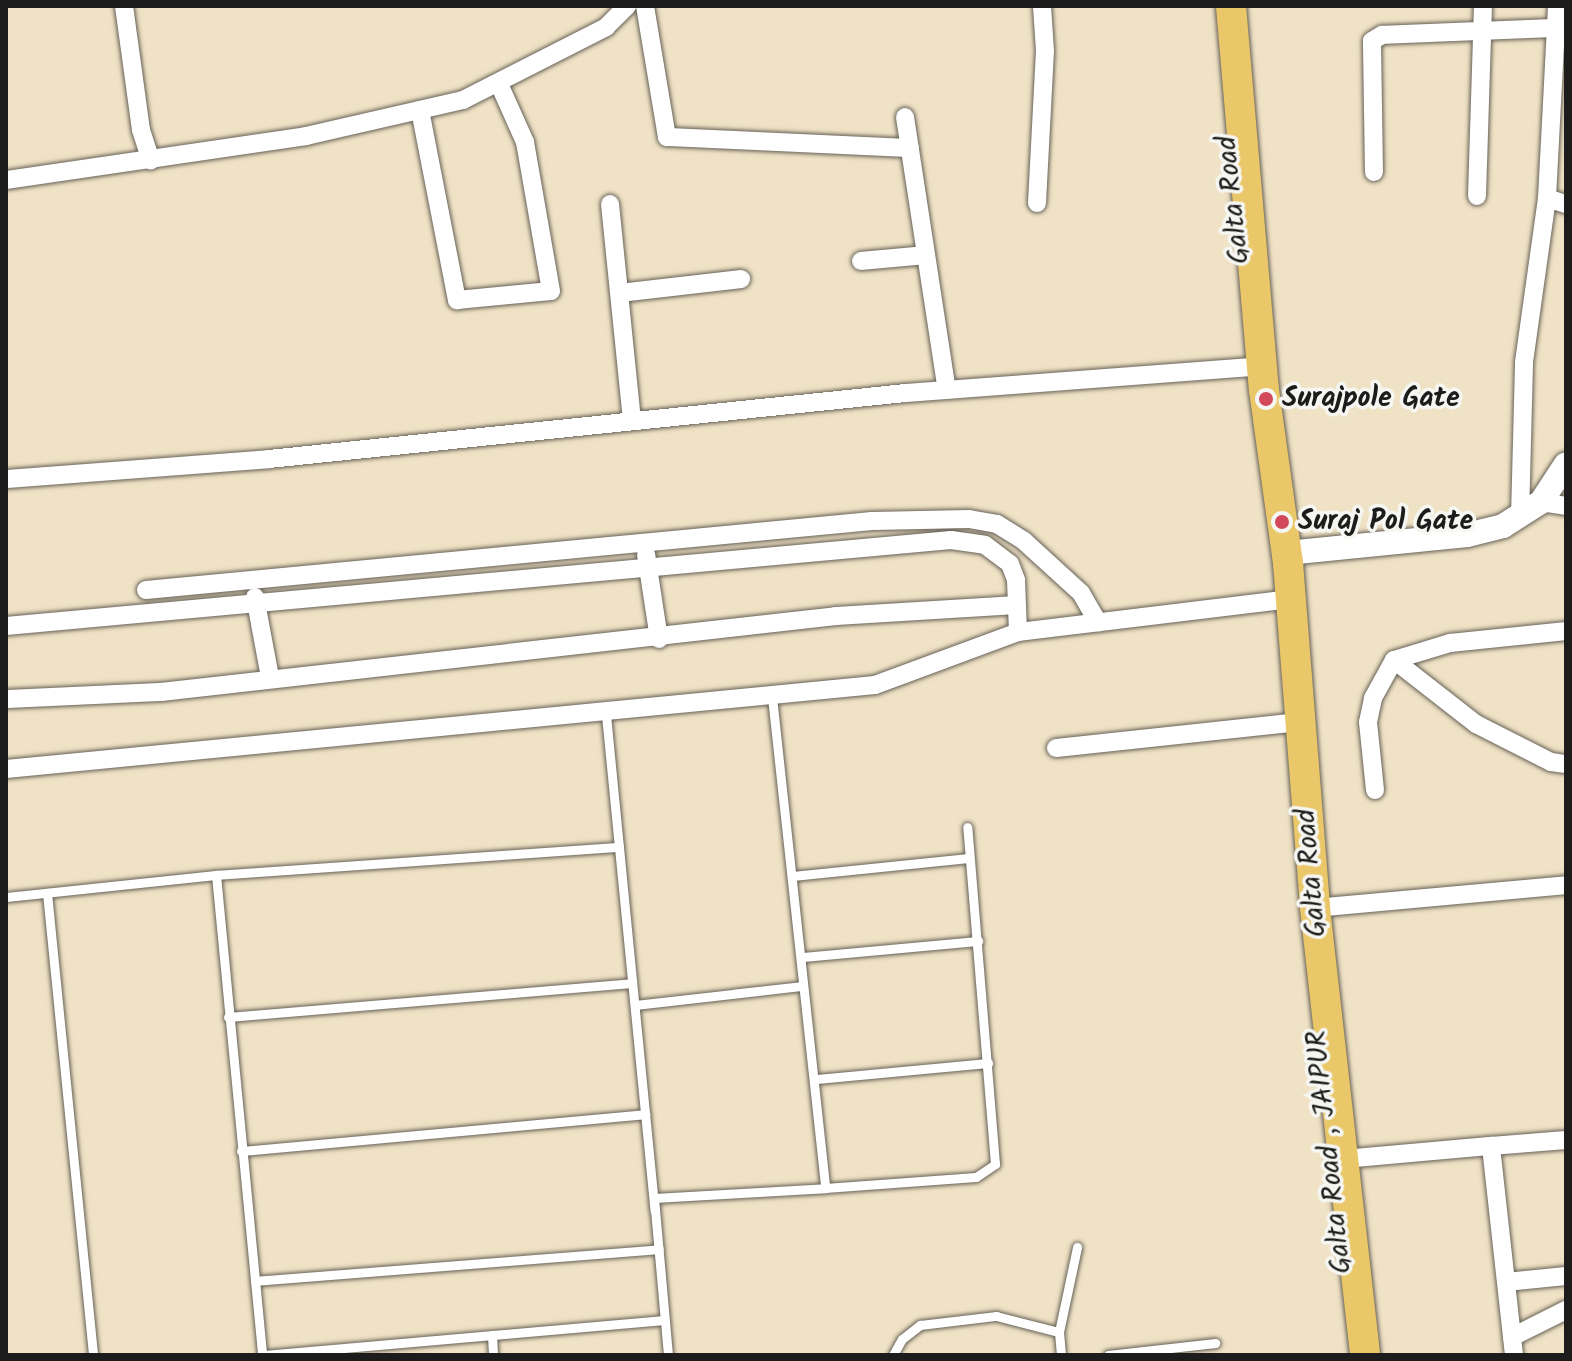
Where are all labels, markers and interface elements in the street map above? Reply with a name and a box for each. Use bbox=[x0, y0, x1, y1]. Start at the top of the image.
street label: Galta Road bbox=[1211, 134, 1257, 266]
place label: Surajpole Gate bbox=[1282, 382, 1460, 416]
marker: Surajpole Gate bbox=[1257, 390, 1275, 408]
place label: Suraj Pol Gate bbox=[1298, 505, 1473, 539]
marker: Suraj Pol Gate bbox=[1273, 513, 1291, 531]
street label: Galta Road bbox=[1290, 808, 1334, 938]
street label: Galta Road , JAIPUR bbox=[1301, 1029, 1359, 1275]

